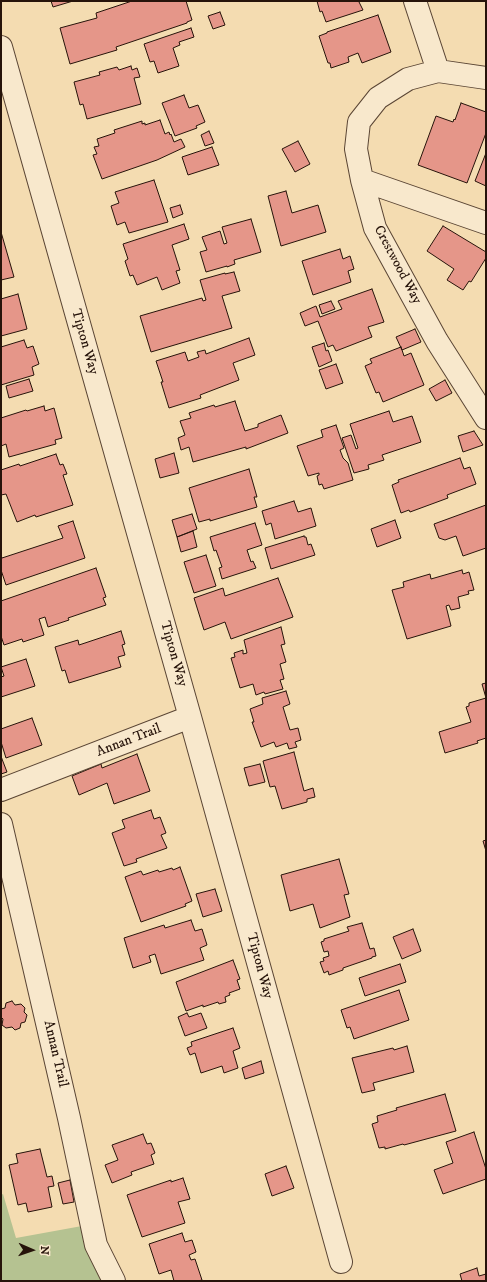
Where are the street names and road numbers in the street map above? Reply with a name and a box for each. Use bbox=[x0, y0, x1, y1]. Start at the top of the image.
street label: Crestwood Way bbox=[369, 223, 425, 307]
street label: Tipton Way bbox=[67, 307, 101, 377]
street label: Tipton Way bbox=[156, 619, 190, 689]
street label: Annan Trail bbox=[94, 721, 164, 761]
street label: Tipton Way bbox=[242, 931, 276, 1001]
street label: Annan Trail bbox=[39, 1019, 71, 1089]

